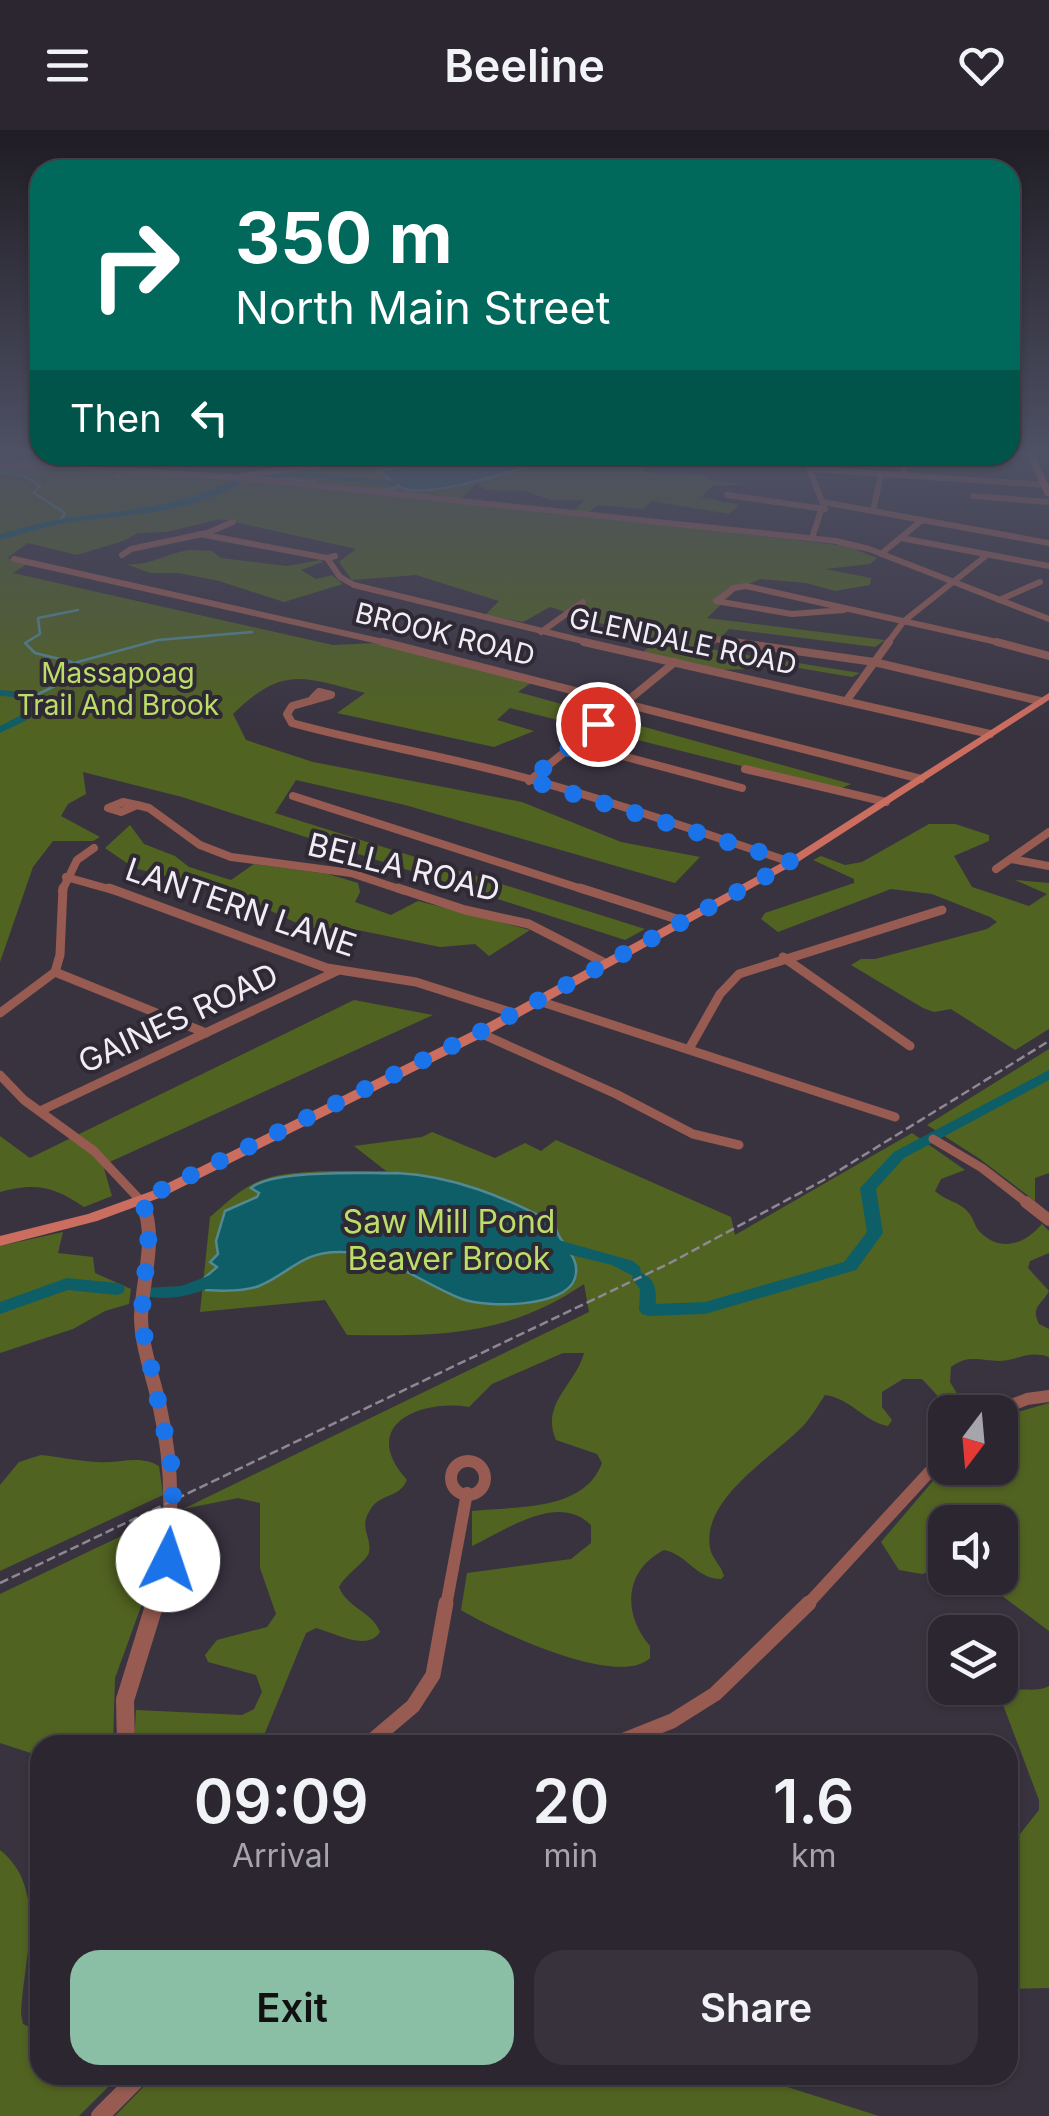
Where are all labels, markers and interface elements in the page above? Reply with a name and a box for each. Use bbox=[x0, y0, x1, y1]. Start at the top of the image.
icon: menu bbox=[40, 38, 95, 93]
text: Beeline bbox=[444, 38, 605, 93]
icon: heart bbox=[954, 38, 1009, 93]
text: 350 m bbox=[235, 195, 453, 280]
icon: right bbox=[70, 200, 200, 330]
text: North Main Street bbox=[235, 280, 611, 335]
icon: left bbox=[182, 390, 237, 445]
text: Then bbox=[70, 395, 162, 441]
street label: BROOK ROAD bbox=[352, 595, 538, 673]
street label: GLENDALE ROAD bbox=[566, 600, 800, 682]
park label: Massapoag Trail And Brook bbox=[17, 656, 219, 722]
pin bbox=[556, 682, 641, 767]
icon: arrive bbox=[571, 697, 626, 752]
street label: BELLA ROAD bbox=[304, 824, 504, 910]
street label: LANTERN LANE bbox=[121, 849, 361, 965]
street label: GAINES ROAD bbox=[72, 955, 284, 1081]
park label: Saw Mill Pond Beaver Brook bbox=[343, 1202, 555, 1278]
north arrow bbox=[928, 1395, 1018, 1485]
map controls bbox=[928, 1395, 1018, 1705]
button: sound bbox=[928, 1505, 1018, 1595]
position arrow bbox=[116, 1508, 220, 1612]
button: layers bbox=[928, 1615, 1018, 1705]
text: 09:09 bbox=[194, 1765, 369, 1837]
text: 20 bbox=[532, 1765, 609, 1837]
text: 1.6 bbox=[773, 1765, 854, 1837]
text: Arrival bbox=[232, 1836, 330, 1875]
text: min bbox=[544, 1836, 598, 1875]
text: km bbox=[791, 1836, 837, 1875]
button: Exit bbox=[70, 1950, 514, 2065]
button: Share bbox=[534, 1950, 978, 2065]

